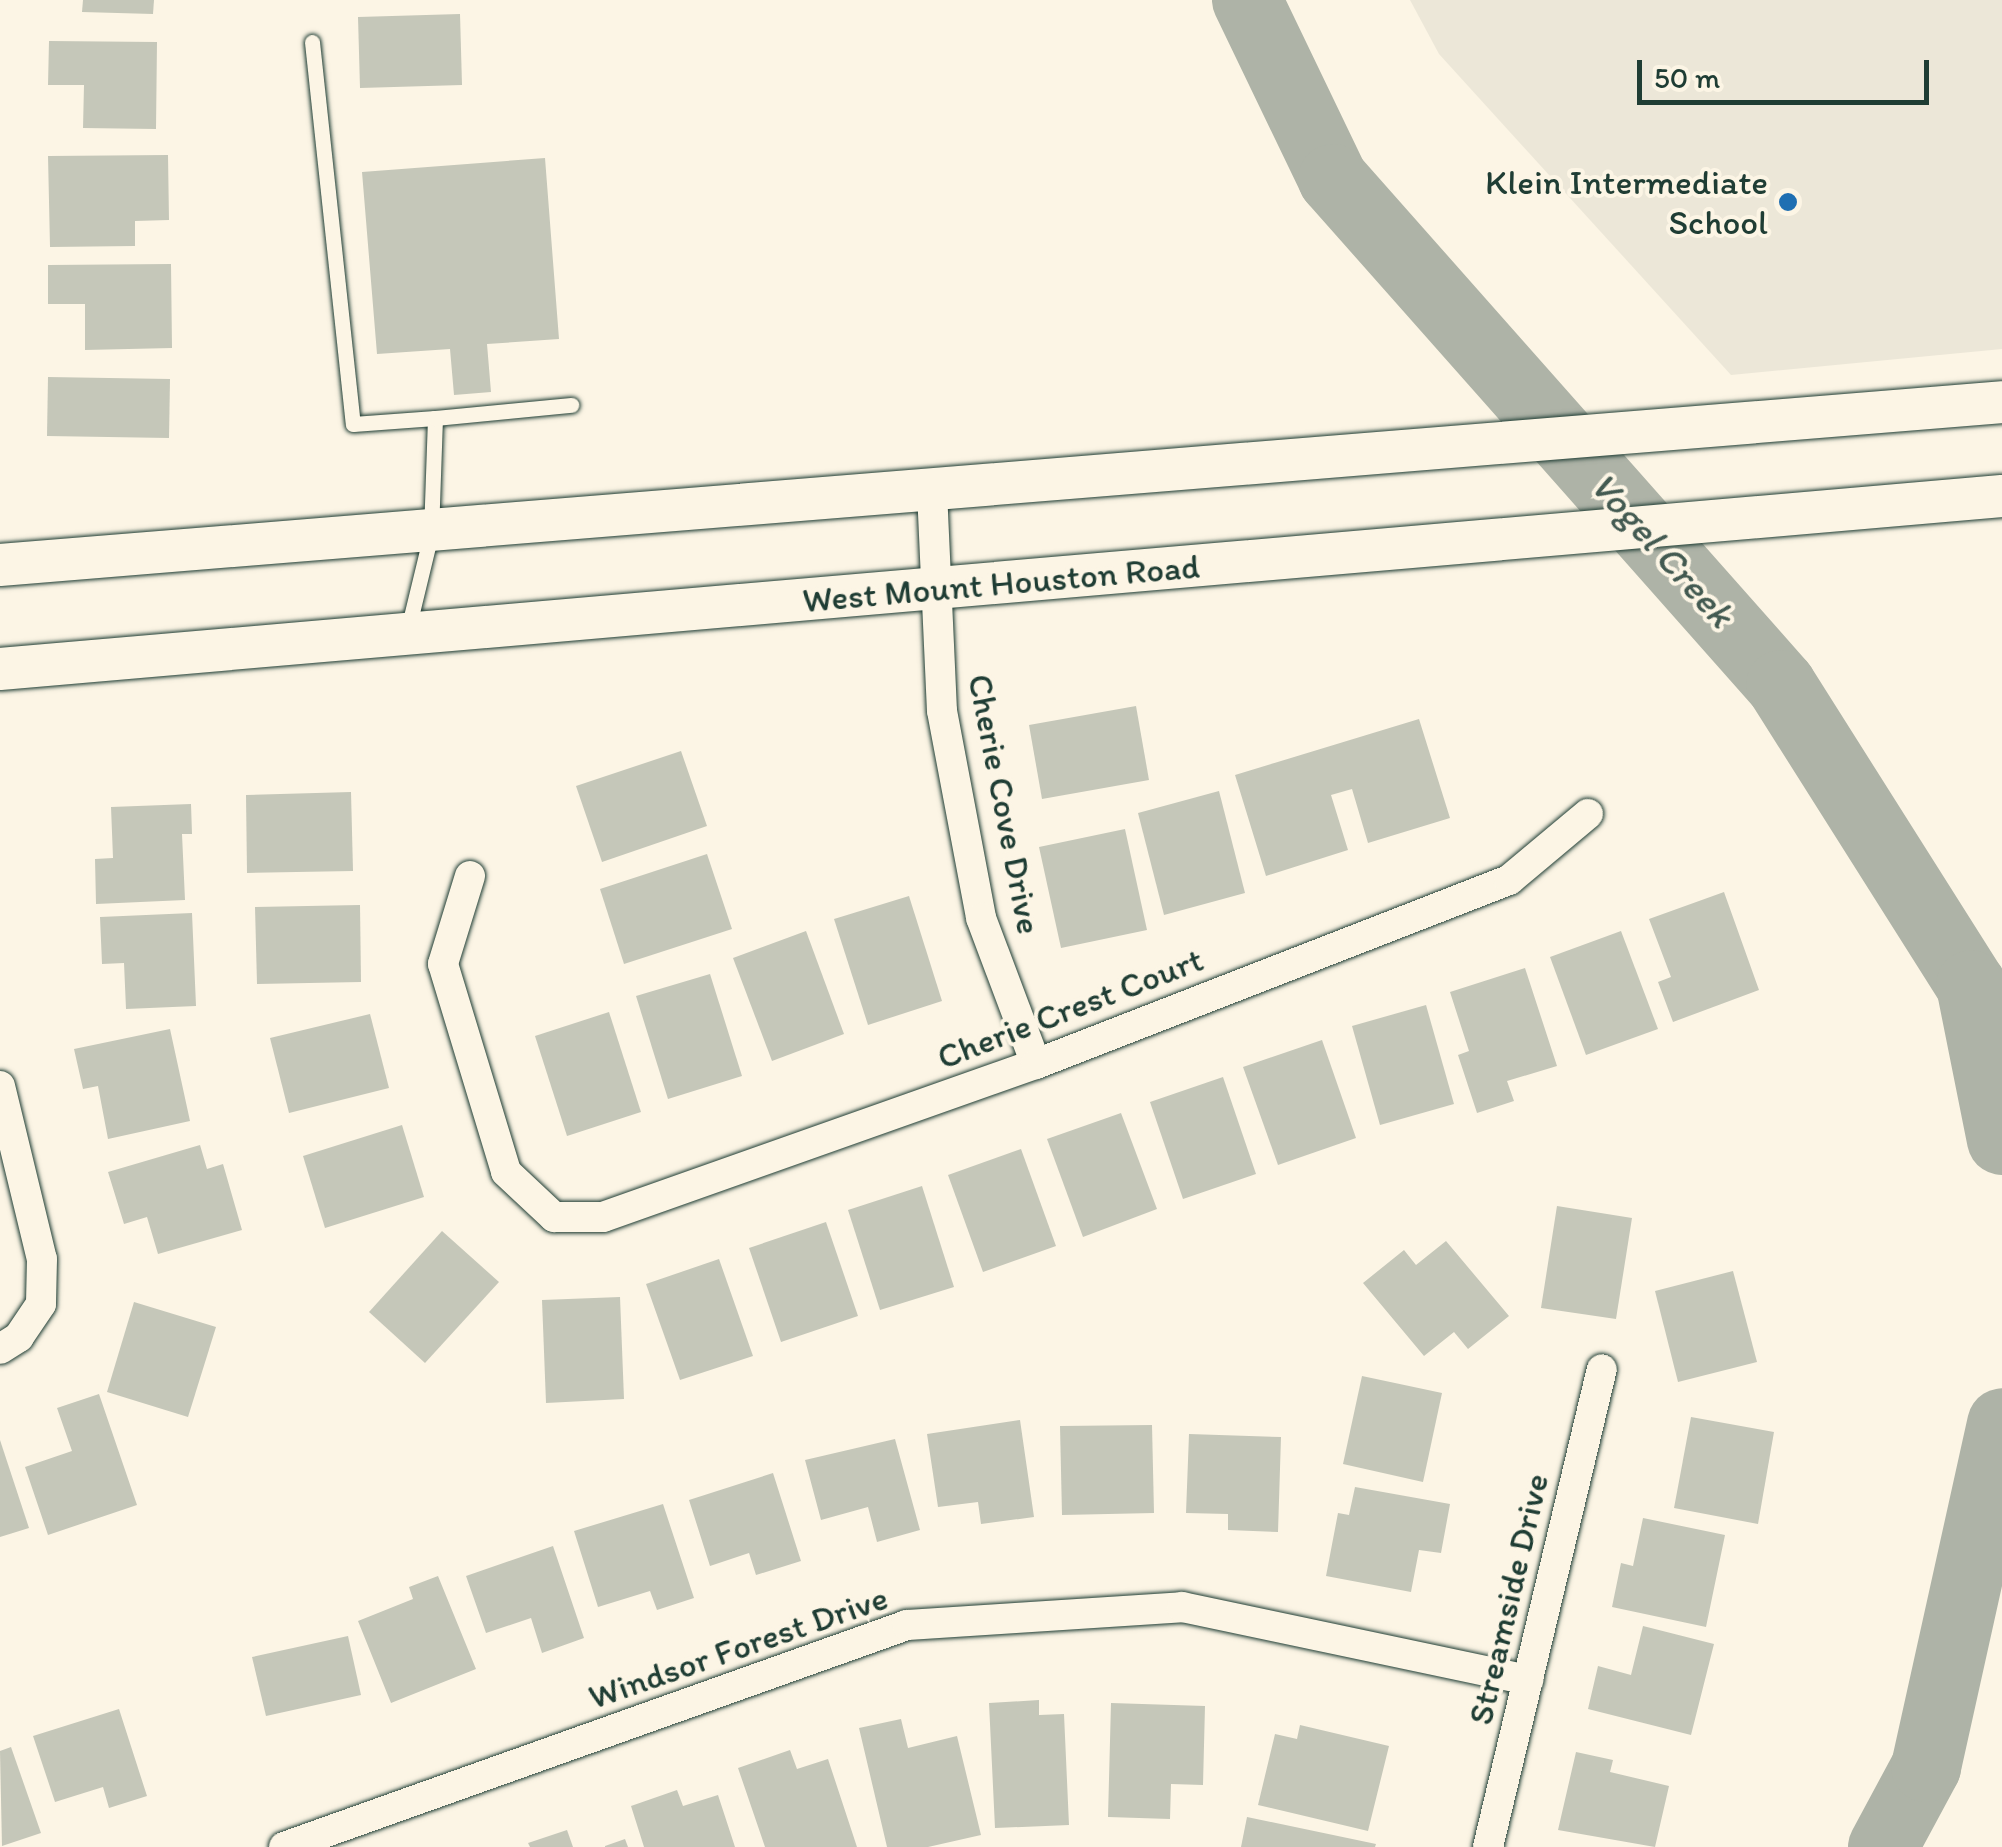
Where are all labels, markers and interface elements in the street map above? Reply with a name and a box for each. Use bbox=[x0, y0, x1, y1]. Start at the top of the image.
scale bar bbox=[1642, 40, 1934, 102]
text: 50 m bbox=[1654, 59, 1720, 96]
place label: Klein Intermediate School bbox=[1485, 161, 1768, 243]
marker: Klein Intermediate School bbox=[1777, 191, 1799, 213]
water label: Vogel Creek bbox=[1581, 463, 1743, 637]
street label: West Mount Houston Road bbox=[801, 545, 1201, 621]
street label: Cherie Cove Drive bbox=[959, 670, 1051, 938]
street label: Cherie Crest Court bbox=[931, 938, 1209, 1078]
street label: Streamside Drive bbox=[1459, 1470, 1557, 1728]
street label: Windsor Forest Drive bbox=[583, 1576, 893, 1718]

